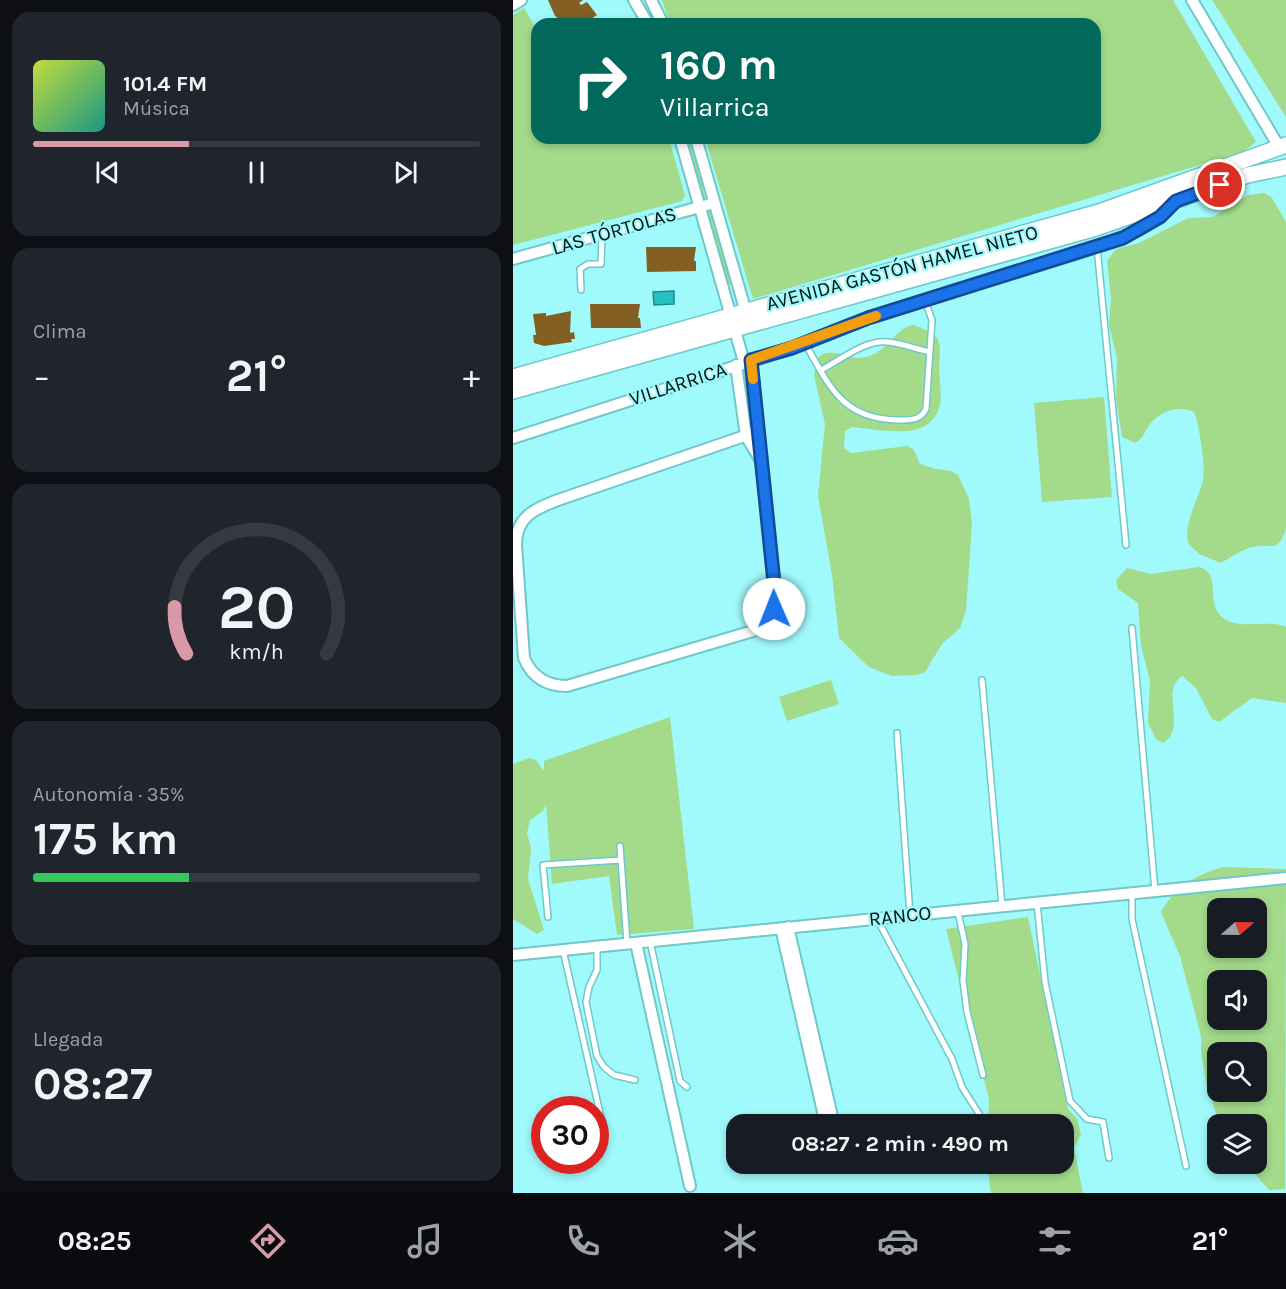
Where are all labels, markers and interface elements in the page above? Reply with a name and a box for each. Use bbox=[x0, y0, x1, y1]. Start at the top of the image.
text: 160 m bbox=[660, 40, 778, 90]
icon: right bbox=[561, 42, 639, 120]
text: 101.4 FM bbox=[123, 71, 207, 97]
text: Villarrica bbox=[660, 91, 770, 123]
text: Música bbox=[123, 97, 190, 120]
icon: previous bbox=[91, 156, 124, 189]
icon: pause bbox=[240, 156, 273, 189]
icon: next bbox=[389, 156, 422, 189]
pin bbox=[1194, 159, 1245, 210]
icon: arrive bbox=[1203, 168, 1236, 201]
street label: LAS TÓRTOLAS bbox=[549, 201, 679, 260]
street label: AVENIDA GASTÓN HAMEL NIETO bbox=[763, 220, 1040, 315]
text: Clima bbox=[33, 320, 87, 343]
text: 21° bbox=[226, 350, 287, 402]
text: − bbox=[33, 357, 50, 395]
text: + bbox=[463, 357, 480, 395]
street label: VILLARRICA bbox=[626, 357, 730, 411]
text: 20 bbox=[218, 571, 295, 644]
position arrow bbox=[742, 577, 806, 641]
text: km/h bbox=[229, 639, 284, 664]
text: Autonomía · 35% bbox=[33, 783, 184, 806]
text: 175 km bbox=[33, 813, 178, 865]
north arrow bbox=[1207, 898, 1267, 958]
map controls bbox=[1207, 898, 1267, 1174]
street label: RANCO bbox=[868, 901, 932, 931]
button: sound bbox=[1207, 970, 1267, 1030]
text: Llegada bbox=[33, 1028, 103, 1051]
button: search bbox=[1207, 1042, 1267, 1102]
text: 08:27 bbox=[33, 1058, 152, 1110]
speed limit sign: 30 bbox=[531, 1096, 609, 1174]
button: layers bbox=[1207, 1114, 1267, 1174]
text: 08:27 · 2 min · 490 m bbox=[791, 1131, 1009, 1157]
icon: directions bbox=[247, 1220, 289, 1262]
icon: music bbox=[404, 1220, 446, 1262]
icon: phone bbox=[562, 1220, 604, 1262]
icon: climate bbox=[719, 1220, 761, 1262]
icon: car bbox=[877, 1220, 919, 1262]
icon: filters bbox=[1034, 1220, 1076, 1262]
text: 08:25 bbox=[58, 1225, 132, 1257]
text: 21° bbox=[1192, 1225, 1228, 1257]

